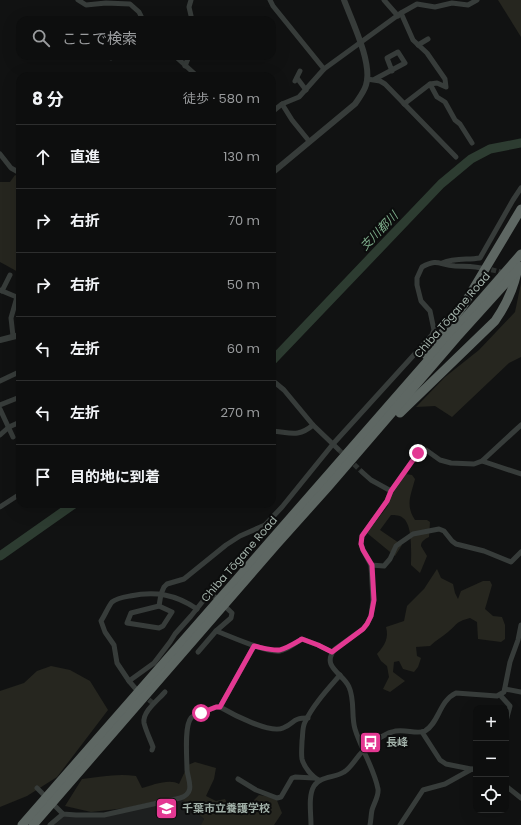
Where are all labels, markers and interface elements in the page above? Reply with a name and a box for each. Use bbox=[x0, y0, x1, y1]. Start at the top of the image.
search box bbox=[16, 16, 276, 60]
icon: search bbox=[30, 27, 52, 49]
text: ここで検索 bbox=[62, 28, 137, 49]
text: 8 分 bbox=[32, 87, 64, 111]
text: 徒歩 · 580 m bbox=[183, 89, 260, 108]
icon: ahead bbox=[32, 146, 54, 168]
text: 直進 bbox=[70, 146, 100, 167]
text: 130 m bbox=[223, 147, 260, 166]
water label: 支川都川 bbox=[356, 206, 403, 254]
icon: right bbox=[32, 210, 54, 232]
text: 右折 bbox=[70, 210, 100, 231]
text: 70 m bbox=[228, 211, 260, 230]
street label: Chiba Tōgane Road bbox=[410, 269, 494, 361]
icon: right bbox=[32, 274, 54, 296]
text: 右折 bbox=[70, 274, 100, 295]
text: 50 m bbox=[227, 275, 260, 294]
icon: left bbox=[32, 338, 54, 360]
text: 左折 bbox=[70, 338, 100, 359]
text: 60 m bbox=[227, 339, 260, 358]
icon: left bbox=[32, 402, 54, 424]
text: 左折 bbox=[70, 402, 100, 423]
text: 270 m bbox=[220, 403, 260, 422]
route end bbox=[409, 444, 427, 462]
icon: arrive bbox=[32, 466, 54, 488]
text: 目的地に到着 bbox=[70, 466, 160, 487]
street label: Chiba Tōgane Road bbox=[197, 513, 281, 605]
route start bbox=[192, 704, 210, 722]
map controls bbox=[473, 705, 509, 813]
button: + bbox=[473, 705, 509, 741]
bus stop icon: 長峰 bbox=[357, 729, 383, 755]
place label: 長峰 bbox=[386, 734, 408, 750]
button: − bbox=[473, 741, 509, 777]
button: locate bbox=[473, 777, 509, 813]
school or university icon: 千葉市立養護学校 bbox=[154, 795, 180, 821]
place label: 千葉市立養護学校 bbox=[182, 800, 270, 816]

